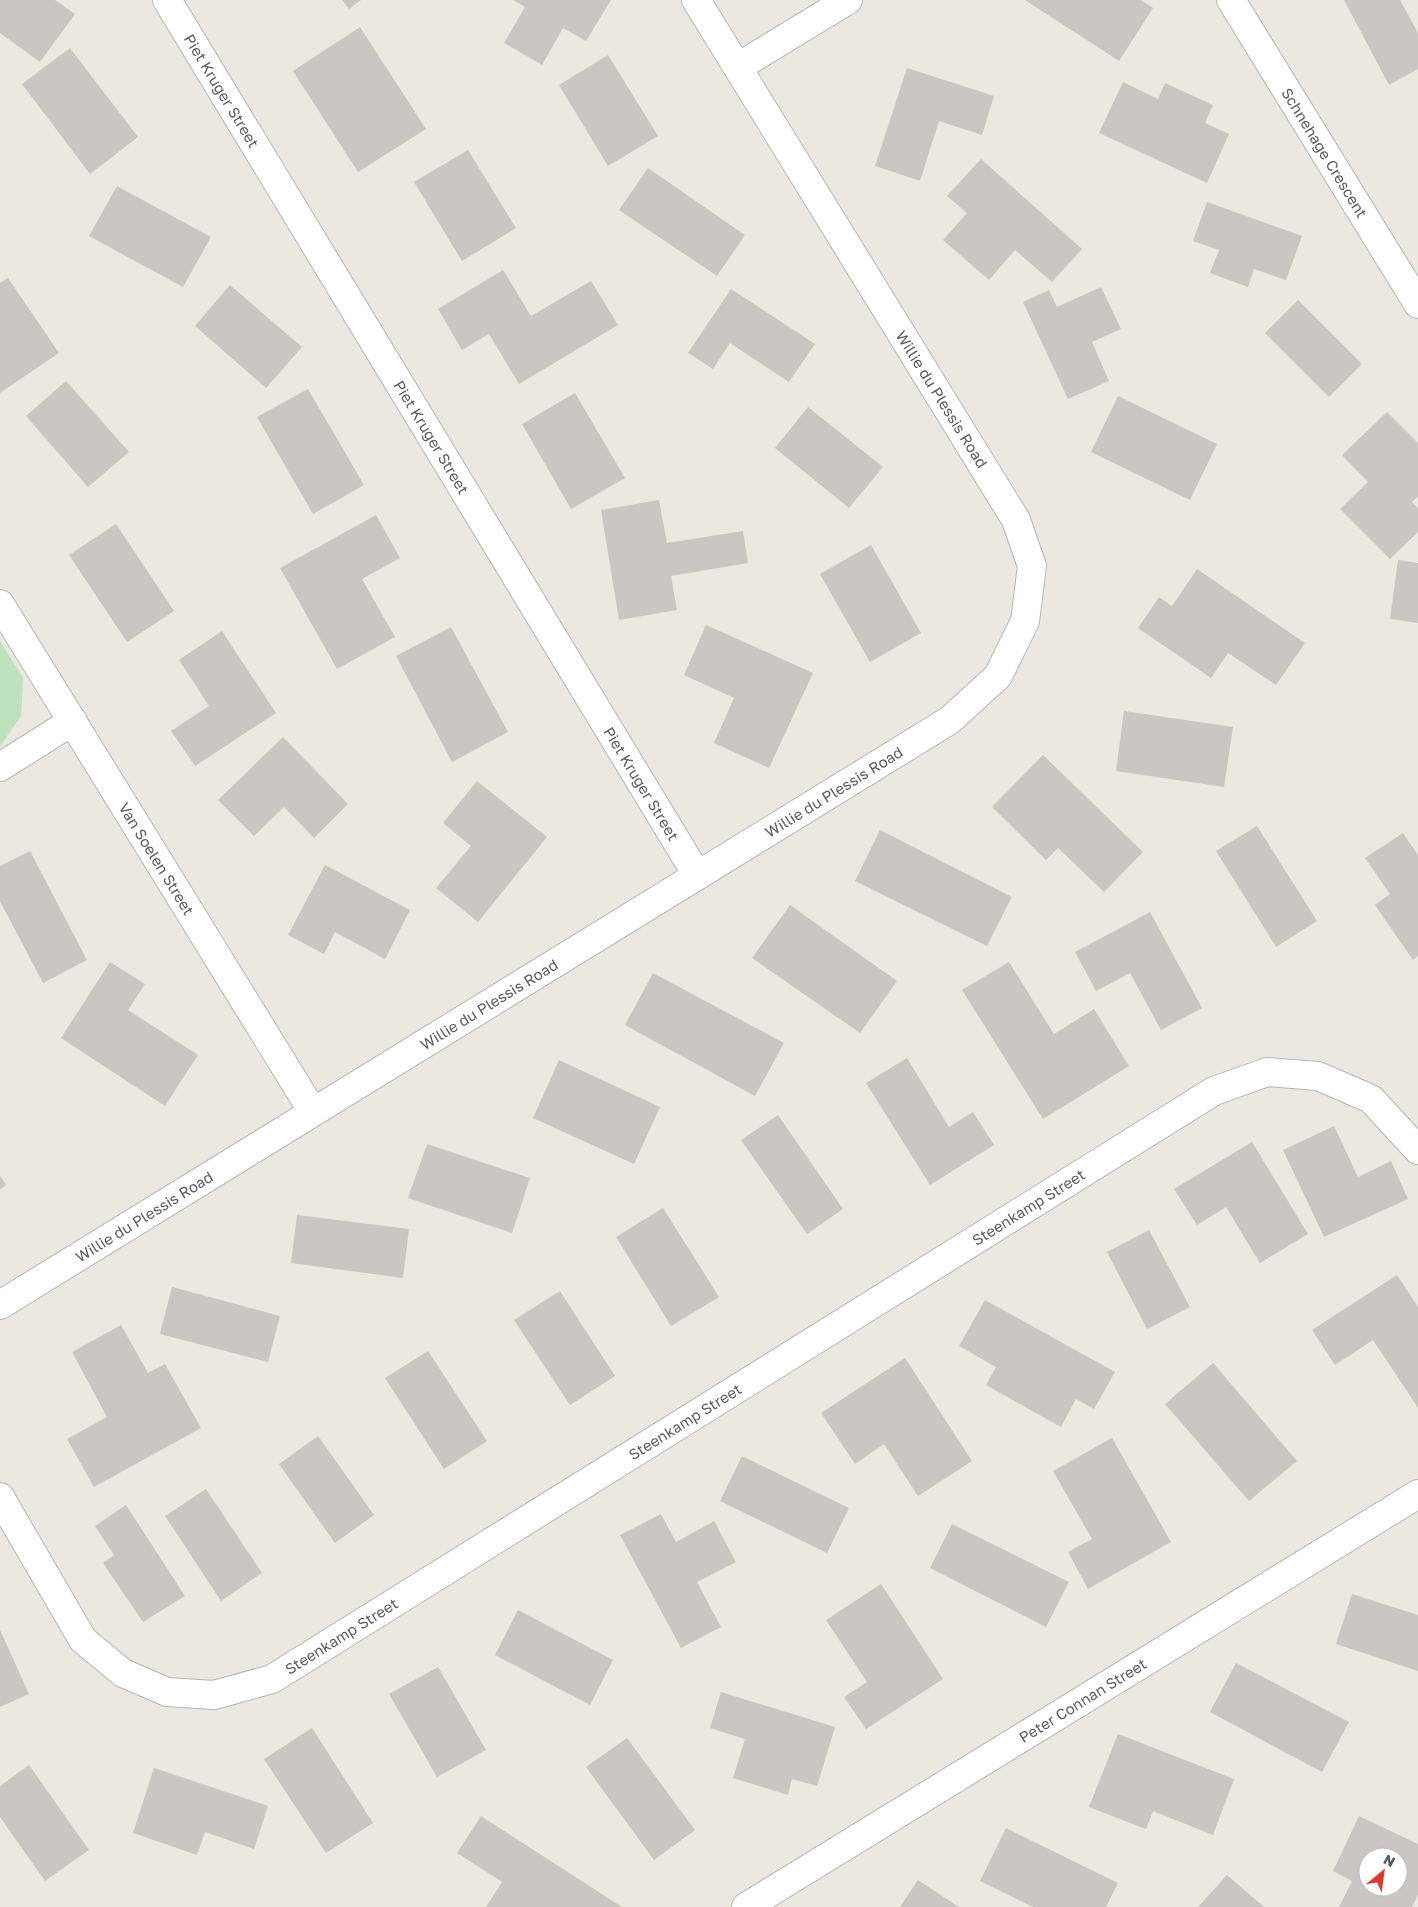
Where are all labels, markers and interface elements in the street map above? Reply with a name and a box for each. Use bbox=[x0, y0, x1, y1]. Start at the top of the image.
street label: Piet Kruger Street bbox=[181, 31, 263, 151]
street label: Schnehage Crescent bbox=[1278, 84, 1371, 221]
street label: Willie du Plessis Road bbox=[892, 327, 992, 471]
street label: Piet Kruger Street bbox=[390, 377, 473, 497]
street label: Piet Kruger Street bbox=[600, 723, 683, 844]
street label: Willie du Plessis Road bbox=[762, 743, 906, 841]
street label: Van Soelen Street bbox=[115, 799, 198, 918]
street label: Willie du Plessis Road bbox=[417, 955, 561, 1053]
street label: Steenkamp Street bbox=[969, 1165, 1088, 1249]
street label: Willie du Plessis Road bbox=[72, 1167, 216, 1266]
street label: Steenkamp Street bbox=[625, 1379, 744, 1463]
street label: Steenkamp Street bbox=[282, 1594, 401, 1678]
street label: Peter Connan Street bbox=[1015, 1654, 1150, 1746]
north arrow bbox=[1358, 1847, 1408, 1897]
text: N bbox=[1381, 1850, 1398, 1870]

